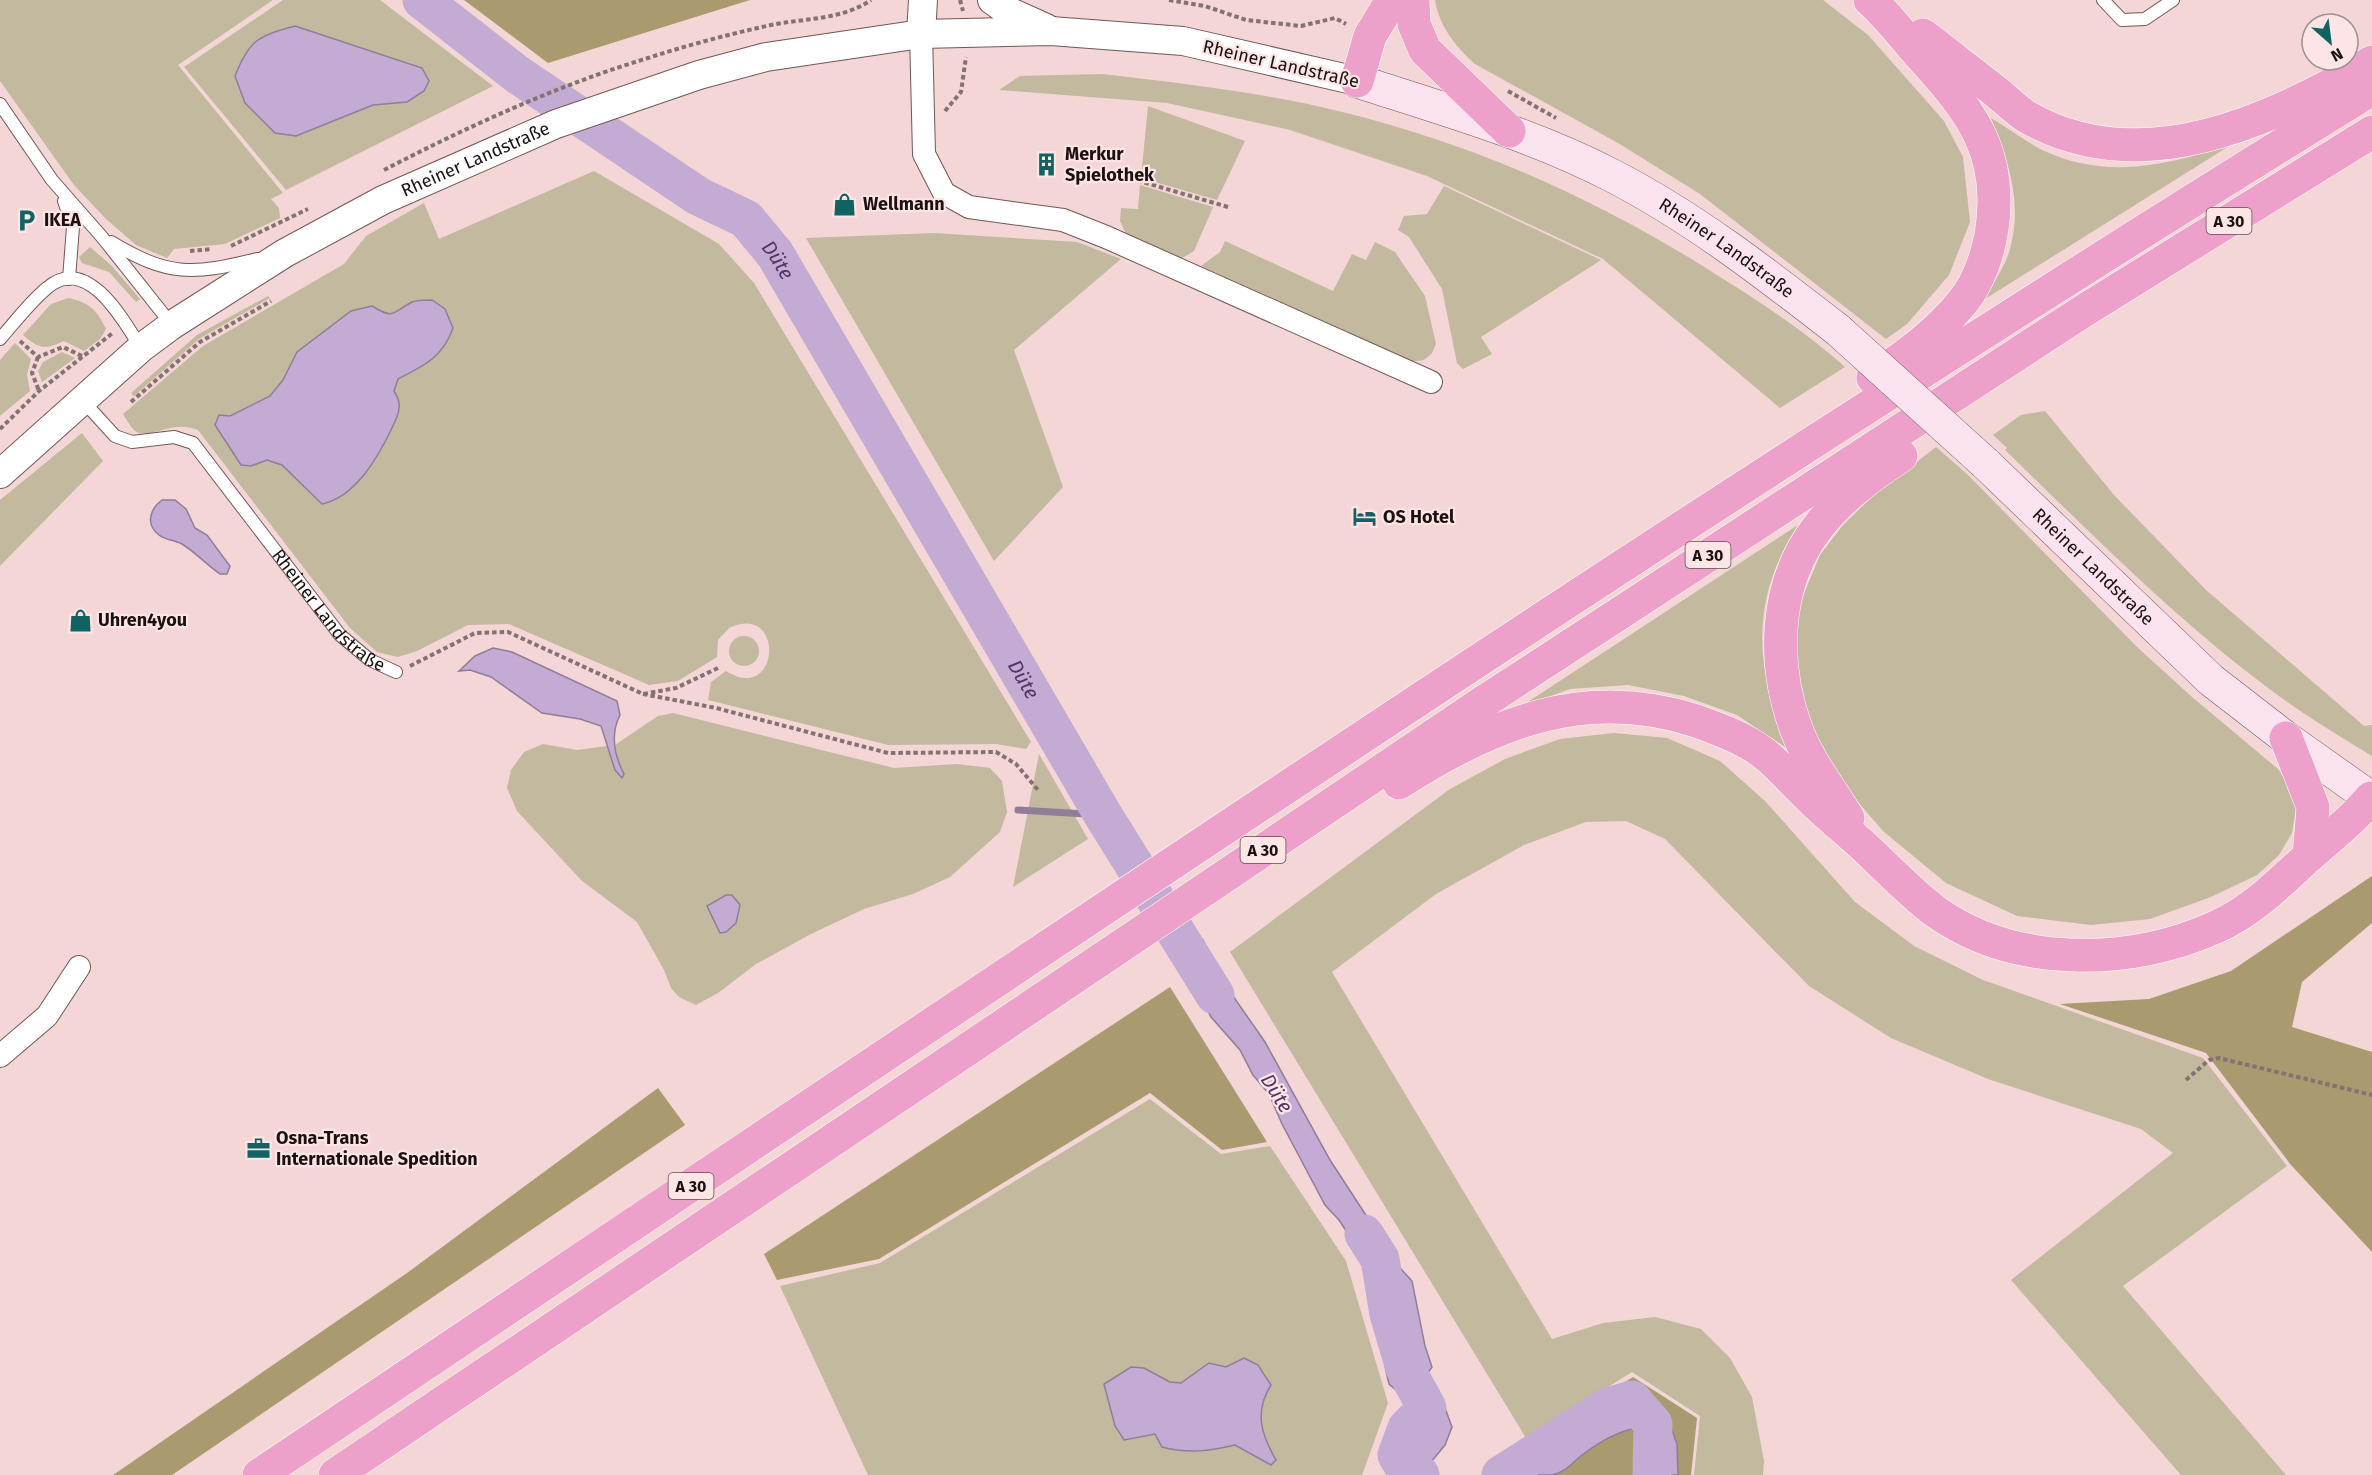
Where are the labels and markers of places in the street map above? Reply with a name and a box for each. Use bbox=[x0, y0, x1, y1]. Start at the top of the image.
place label: Merkur Spielothek bbox=[1065, 143, 1155, 186]
building icon: Merkur Spielothek bbox=[1034, 151, 1060, 177]
shop icon: Wellmann bbox=[832, 191, 858, 217]
place label: Wellmann bbox=[863, 193, 945, 215]
parking icon: IKEA bbox=[13, 207, 39, 233]
place label: IKEA bbox=[44, 209, 81, 231]
hotel icon: OS Hotel bbox=[1352, 504, 1378, 530]
place label: OS Hotel bbox=[1383, 506, 1455, 528]
shop icon: Uhren4you bbox=[67, 607, 93, 633]
place label: Uhren4you bbox=[98, 609, 187, 631]
place label: Osna-Trans Internationale Spedition bbox=[276, 1127, 478, 1170]
office icon: Osna-Trans Internationale Spedition bbox=[245, 1135, 271, 1161]

